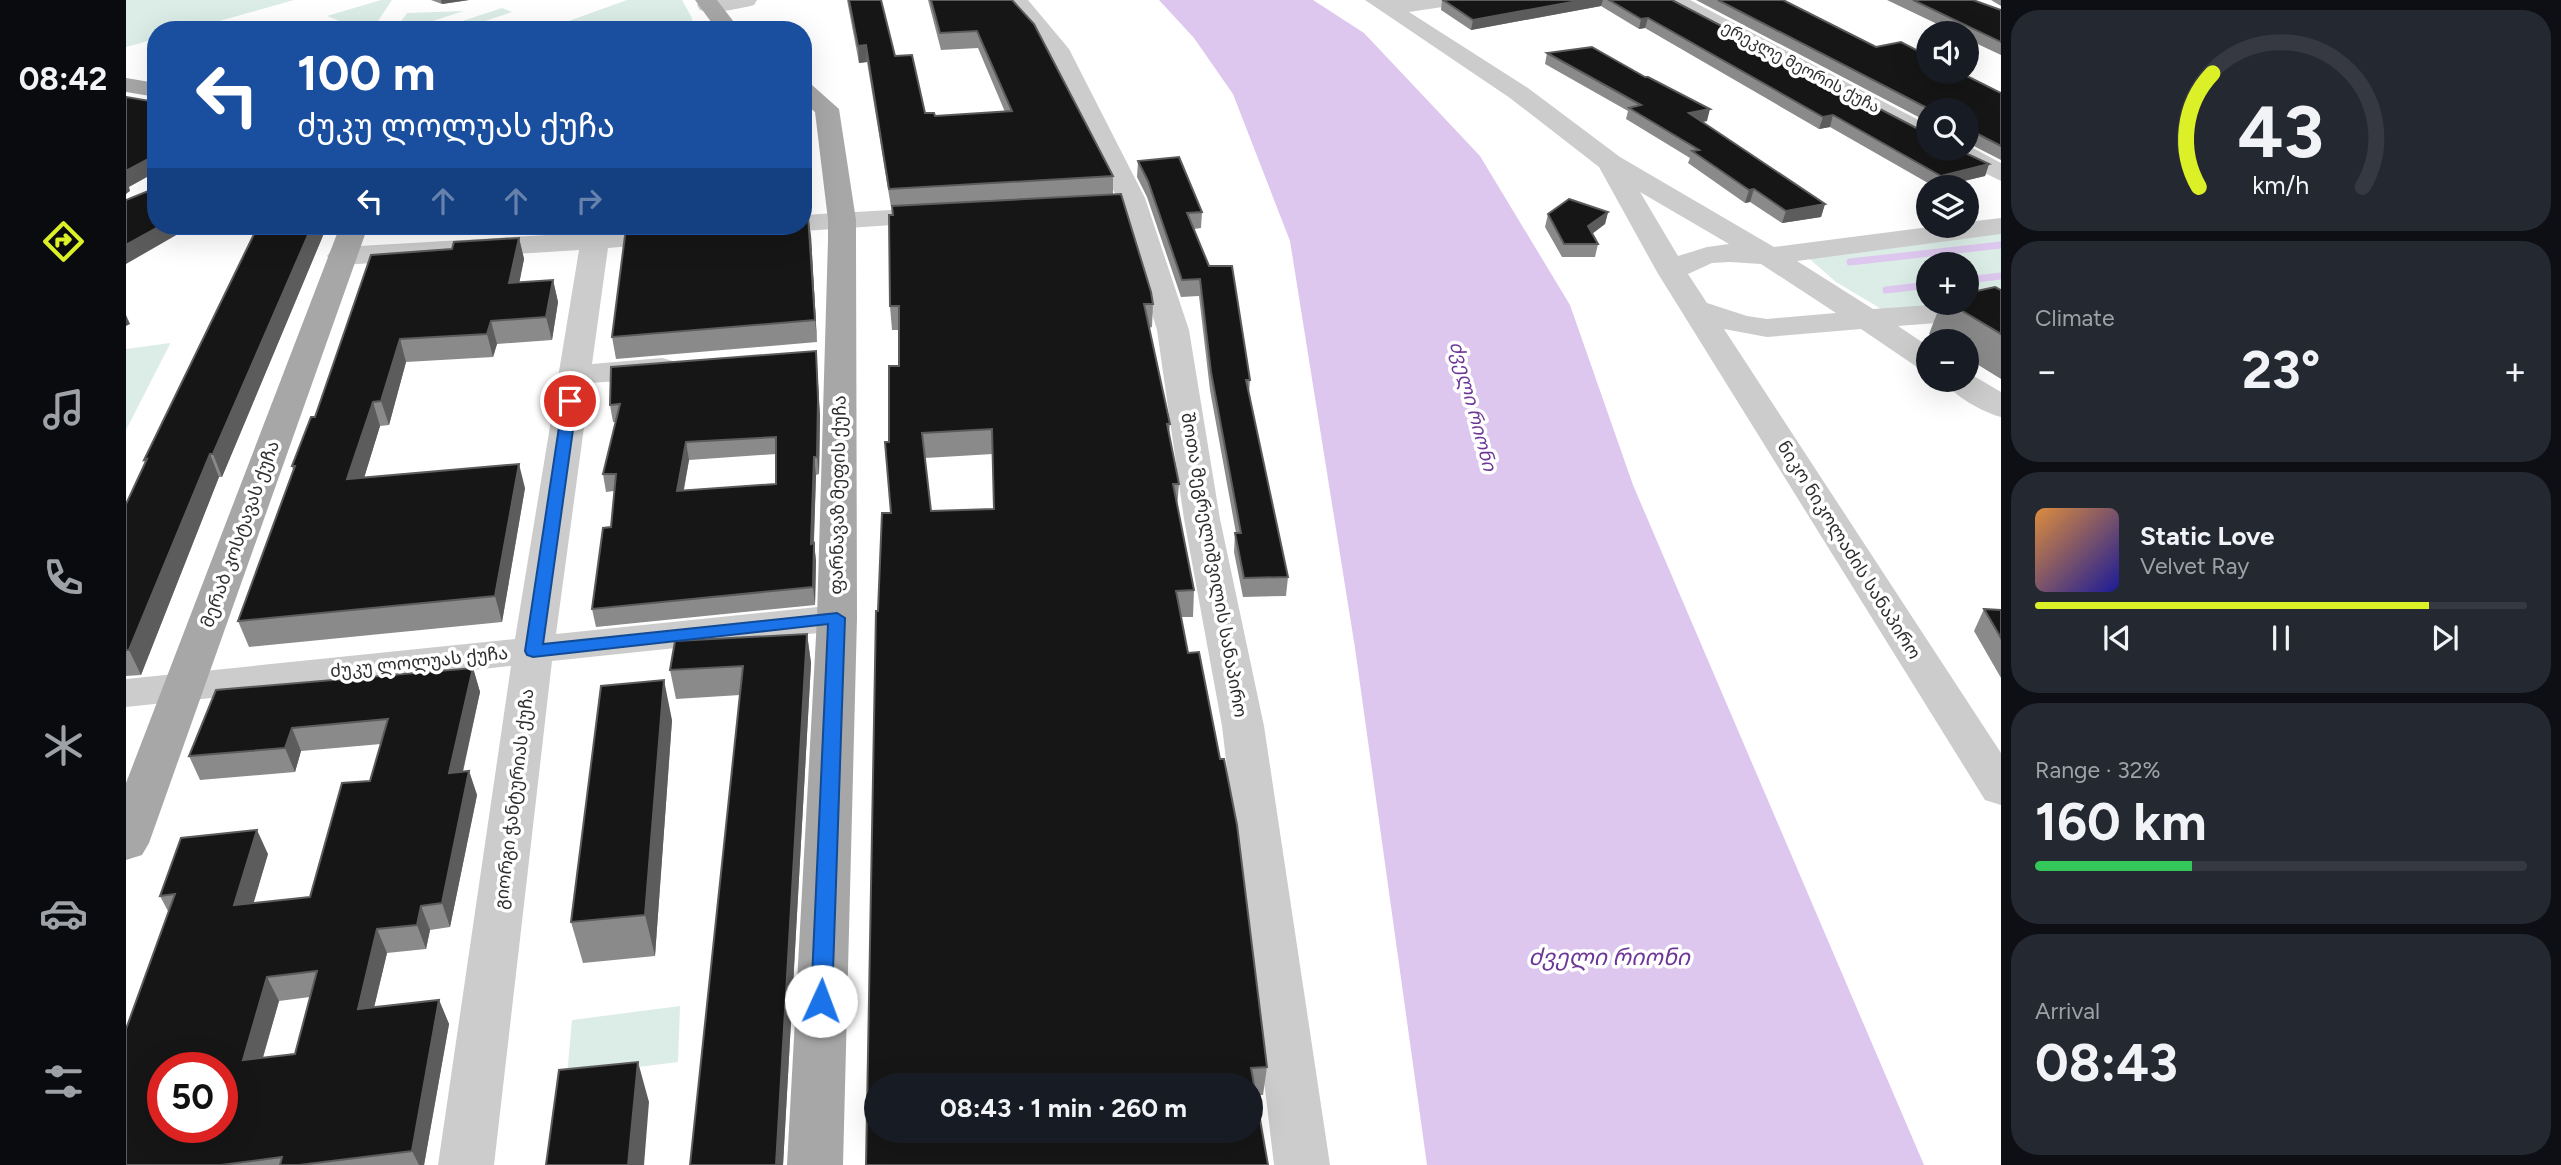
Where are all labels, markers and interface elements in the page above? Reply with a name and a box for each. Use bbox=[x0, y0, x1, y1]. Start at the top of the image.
street label: ერეკლე მეორის ქუჩა bbox=[1718, 17, 1883, 118]
map controls bbox=[1916, 21, 1979, 392]
button: sound bbox=[1916, 21, 1979, 84]
text: 100 m bbox=[297, 43, 436, 102]
icon: left bbox=[182, 49, 273, 140]
text: 08:42 bbox=[19, 60, 107, 98]
text: 43 bbox=[2238, 88, 2324, 175]
button: search bbox=[1916, 98, 1979, 161]
text: ძუკუ ლოლუას ქუჩა bbox=[297, 107, 615, 145]
text: km/h bbox=[2252, 169, 2310, 199]
button: layers bbox=[1916, 175, 1979, 238]
icon: left bbox=[351, 182, 389, 220]
icon: ahead bbox=[424, 182, 462, 220]
icon: ahead bbox=[497, 182, 535, 220]
icon: right bbox=[570, 182, 608, 220]
icon: directions bbox=[39, 217, 88, 266]
button: + bbox=[1916, 252, 1979, 315]
text: Climate bbox=[2035, 304, 2114, 332]
button: − bbox=[1916, 329, 1979, 392]
water label: ძველი რიონი bbox=[1445, 339, 1502, 474]
text: 23° bbox=[2242, 339, 2320, 401]
text: − bbox=[2035, 348, 2059, 394]
text: + bbox=[2503, 348, 2527, 394]
pin bbox=[540, 371, 600, 431]
icon: arrive bbox=[551, 382, 589, 420]
icon: music bbox=[39, 385, 88, 434]
street label: ფარნავაზ მეფის ქუჩა bbox=[825, 395, 851, 595]
street label: შოთა მეგრელიშვილის სანაპირო bbox=[1176, 411, 1252, 719]
street label: ნიკო ნიკოლაძის სანაპირო bbox=[1773, 437, 1925, 663]
street label: მერაბ კოსტავას ქუჩა bbox=[196, 438, 284, 630]
text: Static Love bbox=[2140, 520, 2274, 552]
text: Velvet Ray bbox=[2140, 552, 2249, 580]
icon: phone bbox=[39, 553, 88, 602]
icon: previous bbox=[2098, 619, 2136, 657]
icon: pause bbox=[2262, 619, 2300, 657]
icon: next bbox=[2426, 619, 2464, 657]
street label: ძუკუ ლოლუას ქუჩა bbox=[329, 642, 509, 682]
street label: გიორგი ჭანტურიას ქუჩა bbox=[490, 687, 538, 911]
icon: climate bbox=[39, 721, 88, 770]
text: Range · 32% bbox=[2035, 756, 2161, 784]
text: 160 km bbox=[2035, 791, 2207, 853]
icon: car bbox=[39, 889, 88, 938]
water label: ძველი რიონი bbox=[1528, 943, 1691, 971]
position arrow bbox=[784, 964, 858, 1038]
text: Arrival bbox=[2035, 997, 2100, 1025]
text: 08:43 bbox=[2035, 1032, 2178, 1094]
speed limit sign: 50 bbox=[147, 1052, 238, 1143]
icon: filters bbox=[39, 1057, 88, 1106]
text: 08:43 · 1 min · 260 m bbox=[940, 1092, 1187, 1124]

